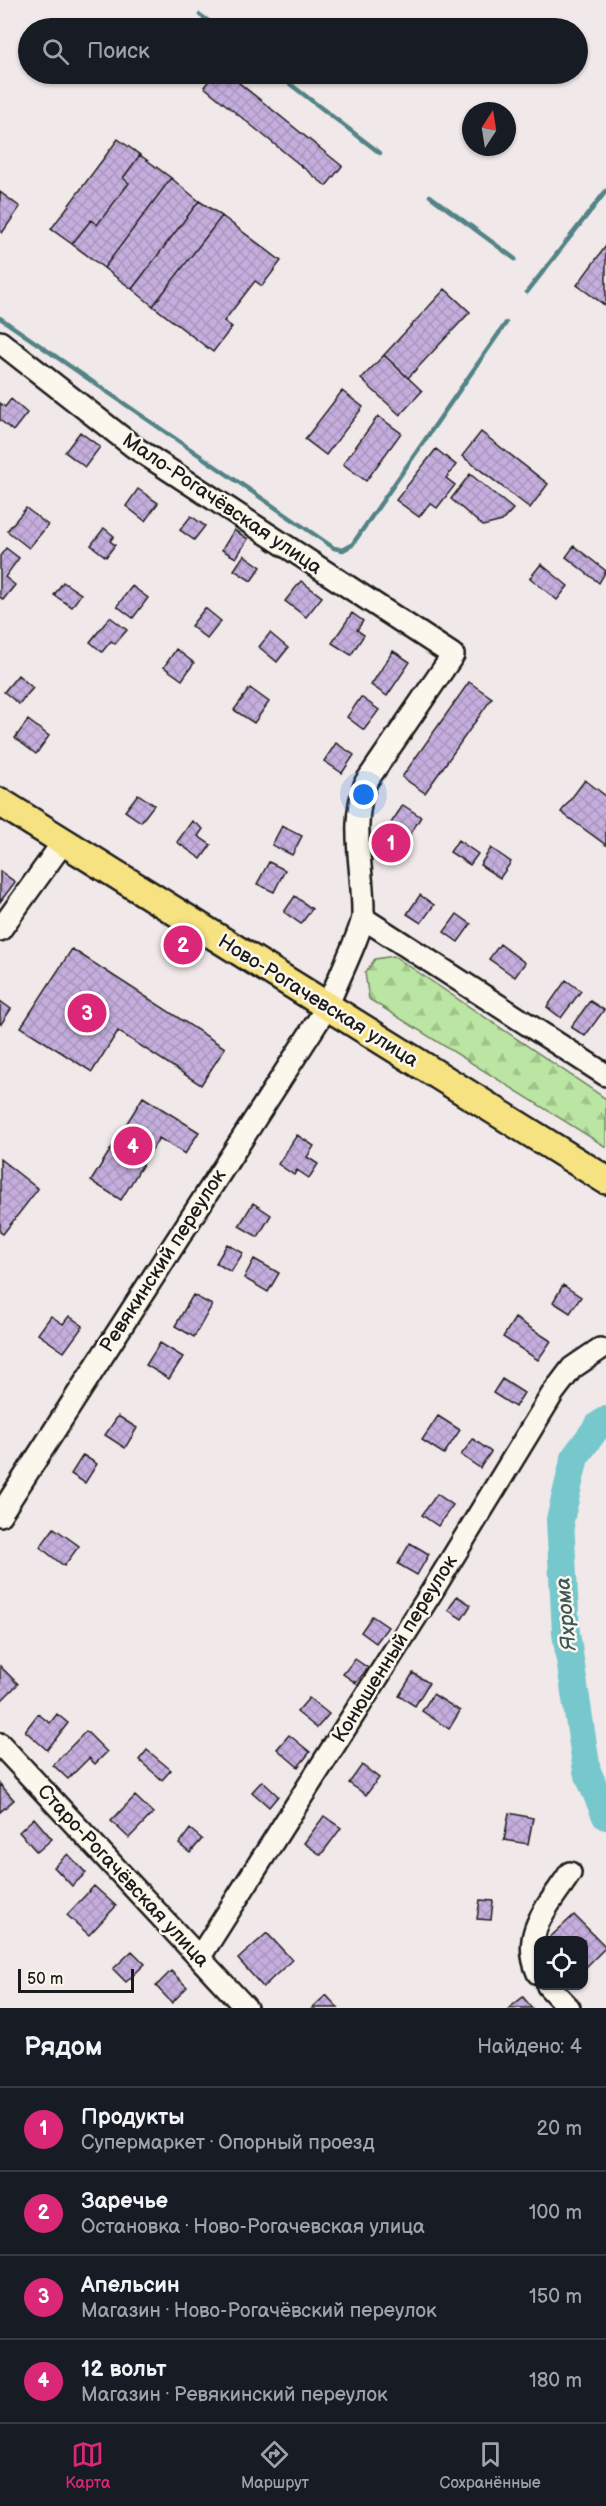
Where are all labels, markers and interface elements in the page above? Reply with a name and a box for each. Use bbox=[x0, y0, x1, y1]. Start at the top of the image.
search box bbox=[18, 18, 588, 84]
icon: search bbox=[39, 35, 72, 68]
text: Поиск bbox=[87, 38, 150, 65]
north arrow bbox=[462, 102, 516, 156]
street label: Мало-Рогачёвская улица bbox=[118, 428, 326, 580]
your location bbox=[349, 780, 378, 809]
pin: 1 bbox=[372, 820, 410, 866]
pin: 2 bbox=[164, 922, 202, 968]
street label: Ново-Рогачевская улица bbox=[213, 929, 423, 1073]
pin: 3 bbox=[68, 990, 106, 1036]
pin: 4 bbox=[114, 1124, 152, 1168]
street label: Ревякинский переулок bbox=[95, 1165, 231, 1357]
street label: Конюшенный переулок bbox=[327, 1550, 463, 1747]
water label: Яхрома bbox=[550, 1576, 582, 1653]
street label: Старо-Рогачёвская улица bbox=[32, 1780, 214, 1972]
map controls bbox=[534, 1936, 588, 1990]
button: locate bbox=[534, 1936, 588, 1990]
scale bar bbox=[18, 1966, 134, 1994]
text: 50 m bbox=[27, 1970, 63, 1989]
text: Рядом bbox=[24, 2032, 102, 2063]
text: Найдено: 4 bbox=[477, 2035, 582, 2059]
text: Продукты bbox=[81, 2104, 185, 2131]
text: 1 bbox=[39, 2117, 48, 2141]
text: 20 m bbox=[537, 2117, 582, 2141]
text: Супермаркет · Опорный проезд bbox=[81, 2131, 375, 2155]
text: Заречье bbox=[81, 2188, 168, 2215]
text: 2 bbox=[38, 2201, 49, 2225]
text: 100 m bbox=[529, 2201, 582, 2225]
text: Остановка · Ново-Рогачевская улица bbox=[81, 2215, 425, 2239]
text: Апельсин bbox=[81, 2272, 180, 2299]
text: 3 bbox=[38, 2285, 49, 2309]
text: 150 m bbox=[529, 2285, 582, 2309]
text: Магазин · Ново-Рогачёвский переулок bbox=[81, 2299, 437, 2323]
text: 12 вольт bbox=[81, 2356, 167, 2383]
text: 4 bbox=[38, 2369, 49, 2393]
text: 180 m bbox=[529, 2369, 582, 2393]
text: Магазин · Ревякинский переулок bbox=[81, 2383, 388, 2407]
tab: Карта bbox=[65, 2438, 110, 2493]
tab: Маршрут bbox=[241, 2438, 309, 2493]
tab: Сохранённые bbox=[440, 2438, 541, 2493]

